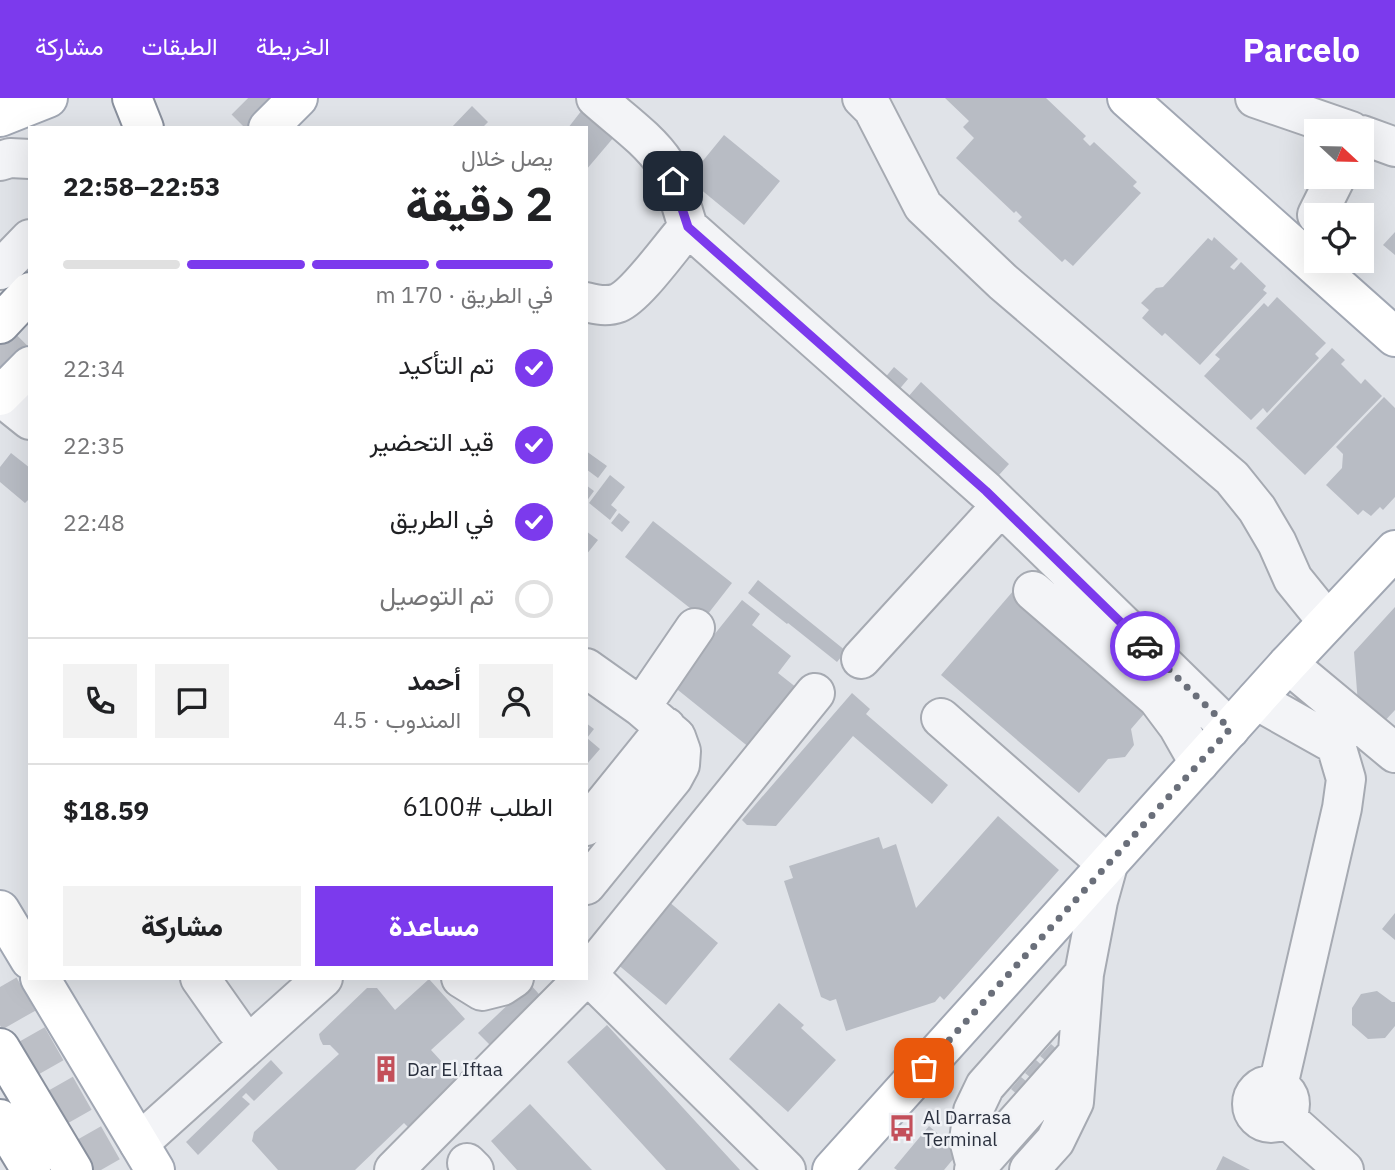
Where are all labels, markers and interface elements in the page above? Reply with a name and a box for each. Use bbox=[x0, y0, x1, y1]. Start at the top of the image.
text: Parcelo bbox=[1243, 28, 1360, 71]
text: مشاركة bbox=[35, 30, 103, 62]
text: الطبقات bbox=[141, 30, 218, 62]
text: الخريطة bbox=[256, 30, 330, 62]
north arrow bbox=[1304, 119, 1374, 189]
map controls bbox=[1304, 119, 1374, 273]
text: يصل خلال bbox=[461, 142, 553, 172]
pin bbox=[643, 151, 703, 211]
icon: home bbox=[654, 162, 692, 200]
text: 22:53–22:58 bbox=[63, 169, 220, 203]
text: 2 دقيقة bbox=[406, 174, 553, 234]
button: locate bbox=[1304, 203, 1374, 273]
text: في الطريق · 170 m bbox=[376, 279, 553, 309]
text: تم التأكيد bbox=[398, 347, 494, 381]
icon: check bbox=[515, 349, 553, 387]
text: 22:34 bbox=[63, 353, 125, 383]
text: قيد التحضير bbox=[369, 424, 494, 458]
icon: check bbox=[515, 426, 553, 464]
text: 22:35 bbox=[63, 430, 125, 460]
text: في الطريق bbox=[390, 501, 494, 535]
icon: check bbox=[515, 503, 553, 541]
text: 22:48 bbox=[63, 507, 125, 537]
text: تم التوصيل bbox=[380, 578, 494, 612]
courier bbox=[1110, 611, 1180, 681]
icon: car bbox=[1126, 627, 1164, 665]
text: أحمد bbox=[408, 663, 461, 697]
button: phone bbox=[63, 664, 137, 738]
button: chat bbox=[155, 664, 229, 738]
button: person bbox=[479, 664, 553, 738]
text: المندوب · 4.5 bbox=[333, 704, 461, 734]
text: الطلب #6100 bbox=[402, 789, 553, 823]
text: $18.59 bbox=[63, 793, 149, 827]
button: مشاركة bbox=[63, 886, 301, 966]
button: مساعدة bbox=[315, 886, 553, 966]
pin bbox=[894, 1038, 954, 1098]
icon: bag bbox=[905, 1049, 943, 1087]
building icon: Dar El Iftaa bbox=[371, 1054, 401, 1084]
place label: Dar El Iftaa bbox=[407, 1057, 503, 1081]
place label: Al Darrasa Terminal bbox=[923, 1105, 1011, 1151]
bus stop icon: Al Darrasa Terminal bbox=[887, 1113, 917, 1143]

